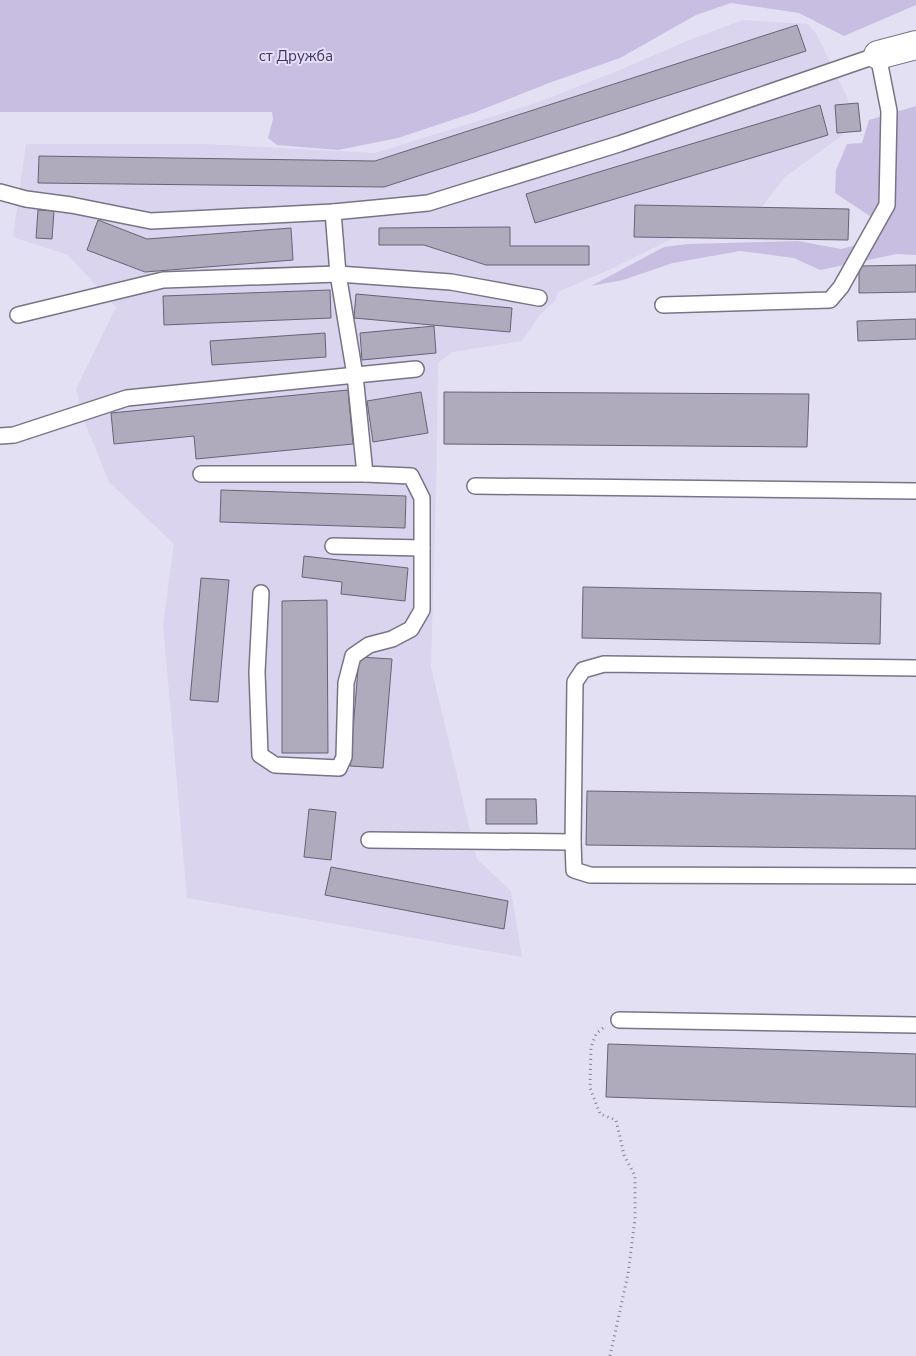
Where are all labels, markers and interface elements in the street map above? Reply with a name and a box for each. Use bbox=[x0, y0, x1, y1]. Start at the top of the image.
park label: ст Дружба bbox=[259, 46, 333, 66]

